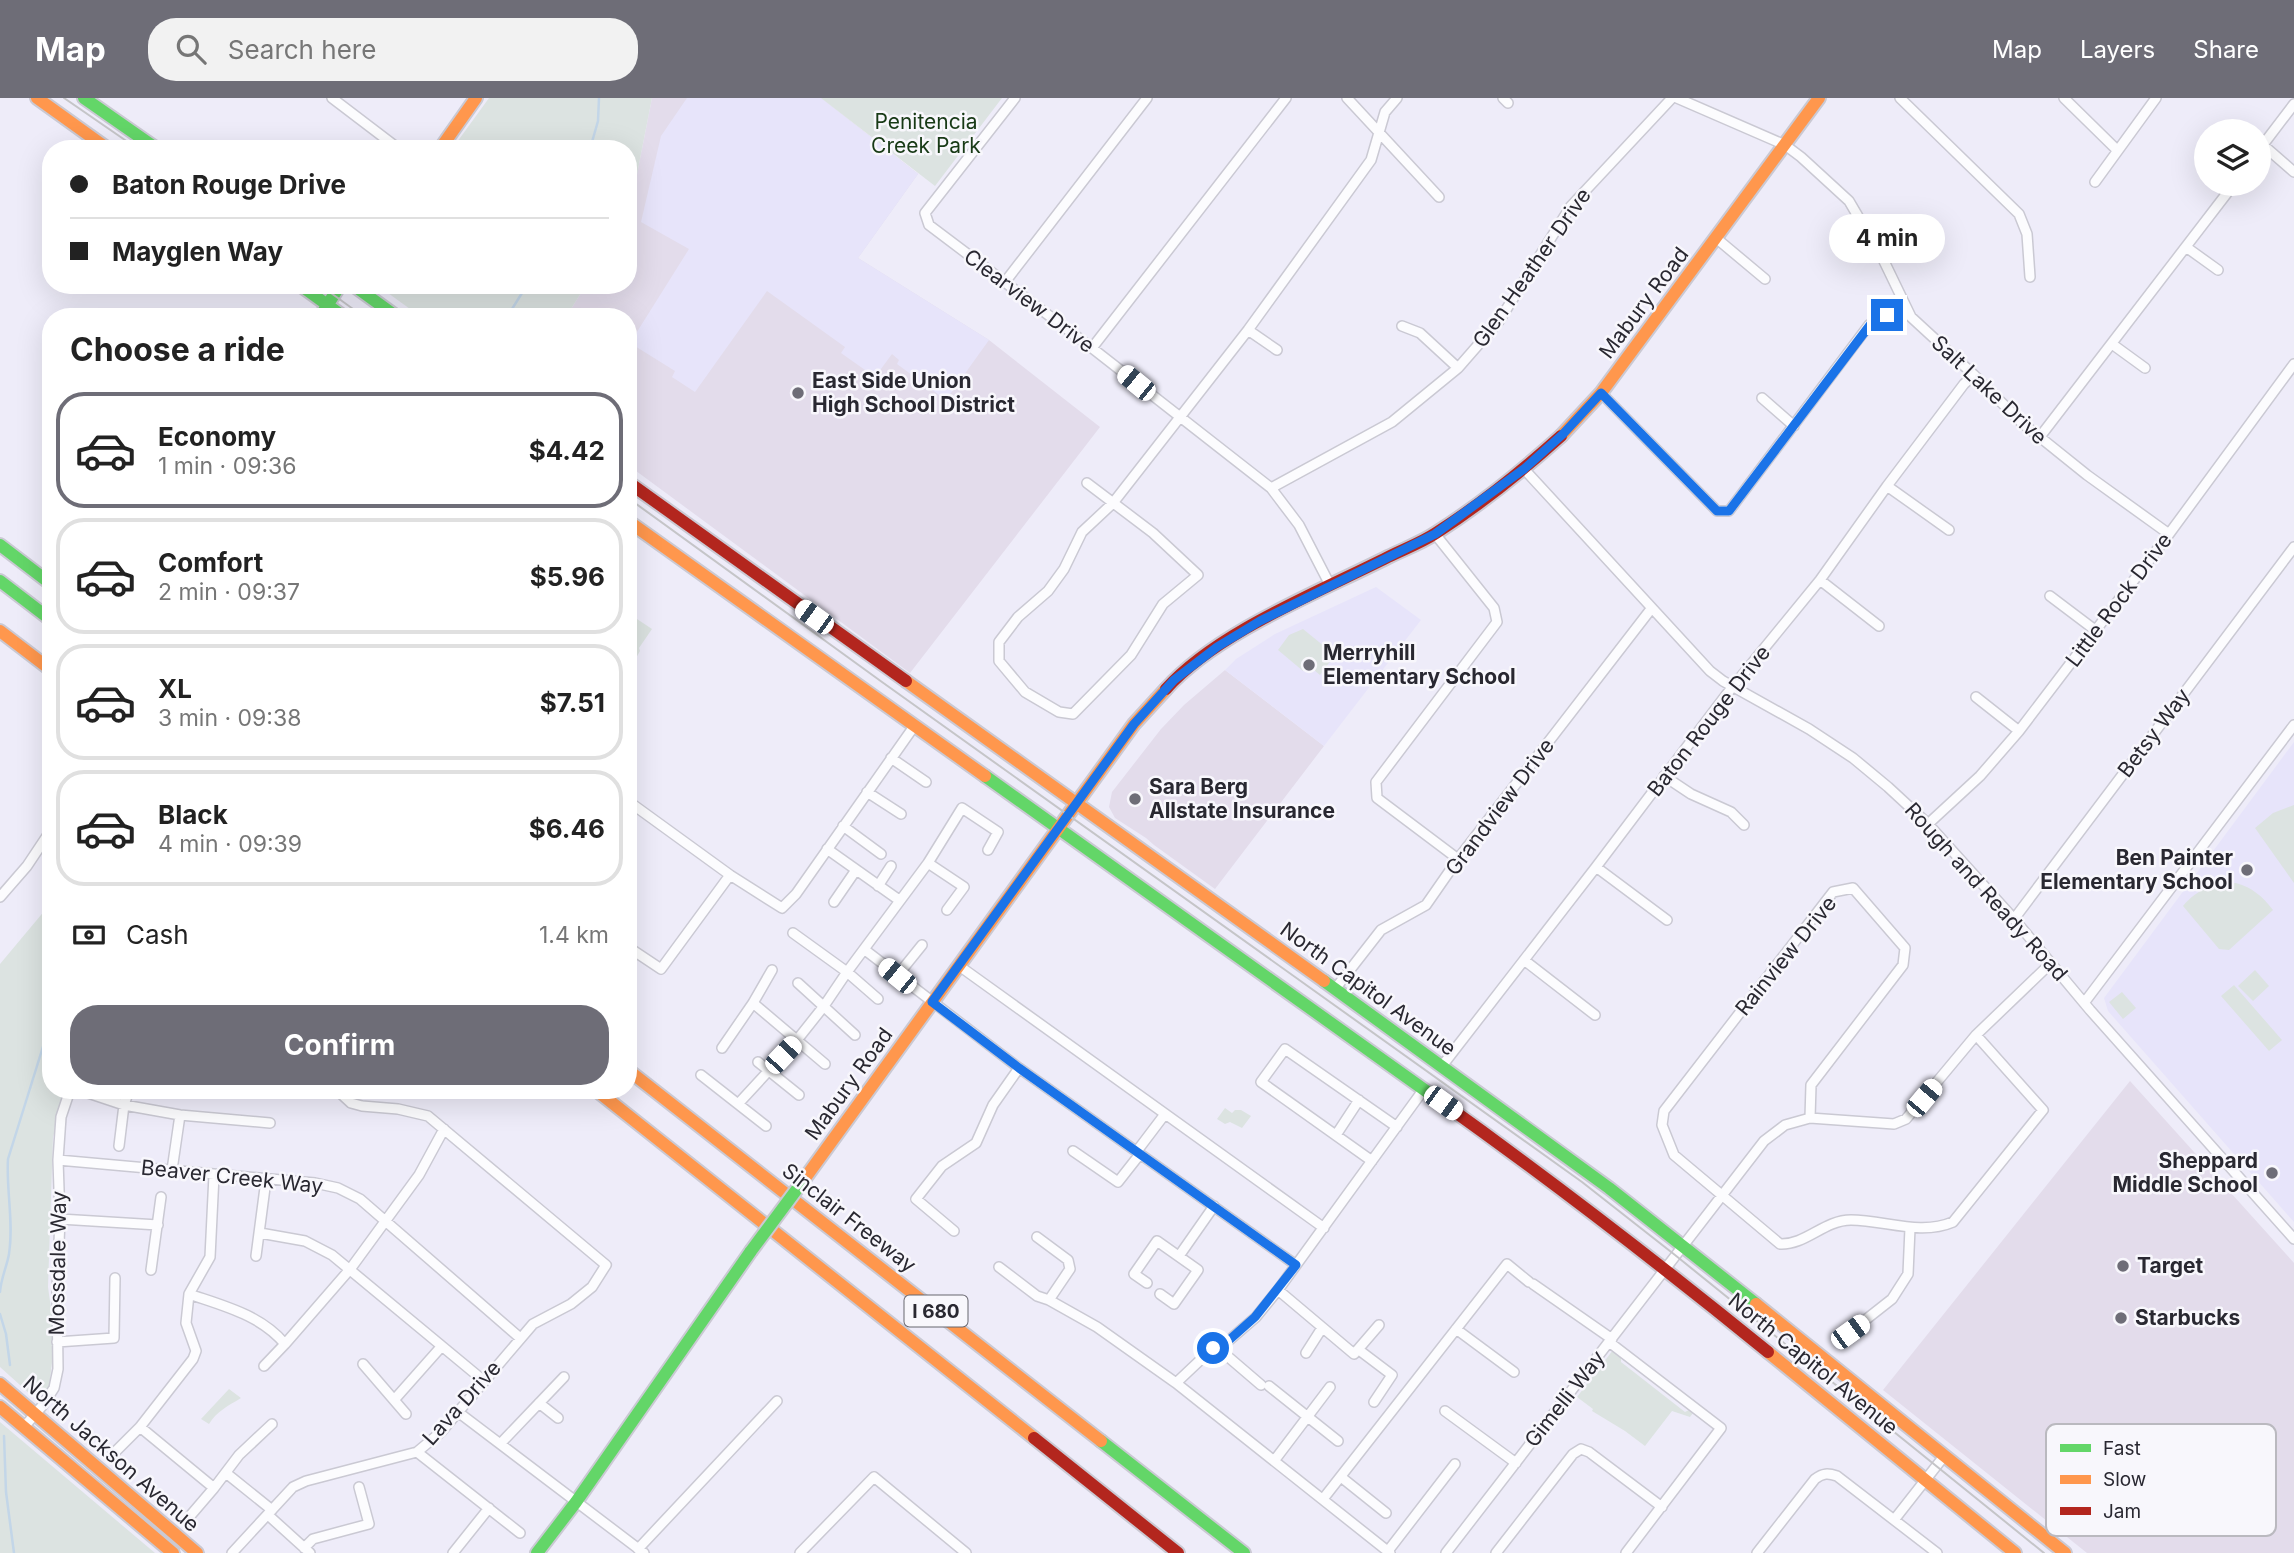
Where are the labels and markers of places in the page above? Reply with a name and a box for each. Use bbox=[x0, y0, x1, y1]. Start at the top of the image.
place label: East Side Union High School District bbox=[812, 368, 1015, 417]
marker: East Side Union High School District bbox=[790, 385, 806, 401]
place label: Merryhill Elementary School bbox=[1323, 640, 1516, 689]
marker: Merryhill Elementary School bbox=[1301, 657, 1317, 673]
place label: Sara Berg Allstate Insurance bbox=[1149, 774, 1335, 823]
marker: Sara Berg Allstate Insurance bbox=[1127, 791, 1143, 807]
place label: Ben Painter Elementary School bbox=[2040, 845, 2233, 894]
marker: Ben Painter Elementary School bbox=[2239, 862, 2255, 878]
place label: Sheppard Middle School bbox=[2112, 1148, 2258, 1197]
marker: Sheppard Middle School bbox=[2264, 1165, 2280, 1181]
place label: Target bbox=[2137, 1253, 2203, 1278]
marker: Target bbox=[2115, 1258, 2131, 1274]
place label: Starbucks bbox=[2135, 1305, 2240, 1330]
marker: Starbucks bbox=[2113, 1310, 2129, 1326]

